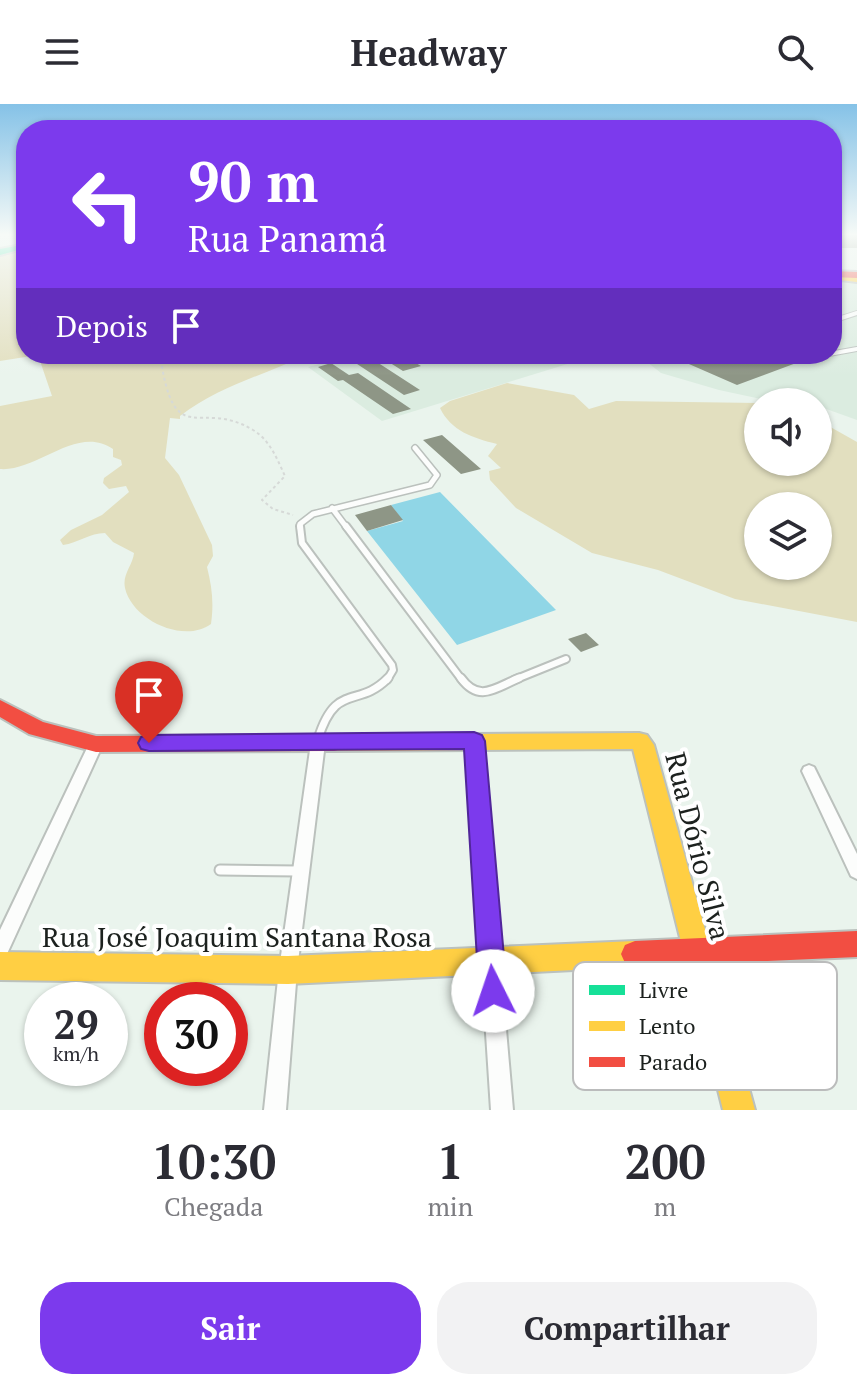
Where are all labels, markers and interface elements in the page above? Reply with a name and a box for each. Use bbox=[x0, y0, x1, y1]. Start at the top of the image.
text: Headway bbox=[351, 29, 506, 76]
icon: menu bbox=[40, 30, 84, 74]
icon: search bbox=[773, 30, 817, 74]
text: 90 m bbox=[188, 144, 318, 218]
icon: left bbox=[56, 152, 160, 256]
text: Rua Panamá bbox=[188, 215, 387, 262]
icon: arrive bbox=[164, 304, 208, 348]
text: Depois bbox=[56, 306, 148, 346]
map controls bbox=[744, 388, 832, 580]
button: sound bbox=[744, 388, 832, 476]
button: layers bbox=[744, 492, 832, 580]
pin bbox=[115, 661, 183, 743]
icon: arrive bbox=[127, 673, 171, 717]
street label: Rua Dório Silva bbox=[657, 748, 740, 943]
street label: Rua José Joaquim Santana Rosa bbox=[42, 918, 432, 955]
position arrow bbox=[451, 949, 535, 1033]
legend bbox=[573, 962, 837, 1090]
text: Livre bbox=[639, 975, 688, 1004]
speed limit sign: 30 bbox=[144, 982, 248, 1086]
text: 29 bbox=[53, 997, 99, 1050]
text: Lento bbox=[639, 1011, 696, 1040]
text: km/h bbox=[53, 1040, 99, 1067]
text: Parado bbox=[639, 1047, 707, 1076]
text: 10:30 bbox=[151, 1129, 276, 1193]
text: 1 bbox=[437, 1129, 464, 1193]
text: 200 bbox=[624, 1129, 706, 1193]
text: Chegada bbox=[164, 1189, 263, 1223]
text: min bbox=[427, 1189, 473, 1223]
text: m bbox=[654, 1189, 676, 1223]
button: Sair bbox=[40, 1282, 421, 1374]
button: Compartilhar bbox=[437, 1282, 817, 1374]

